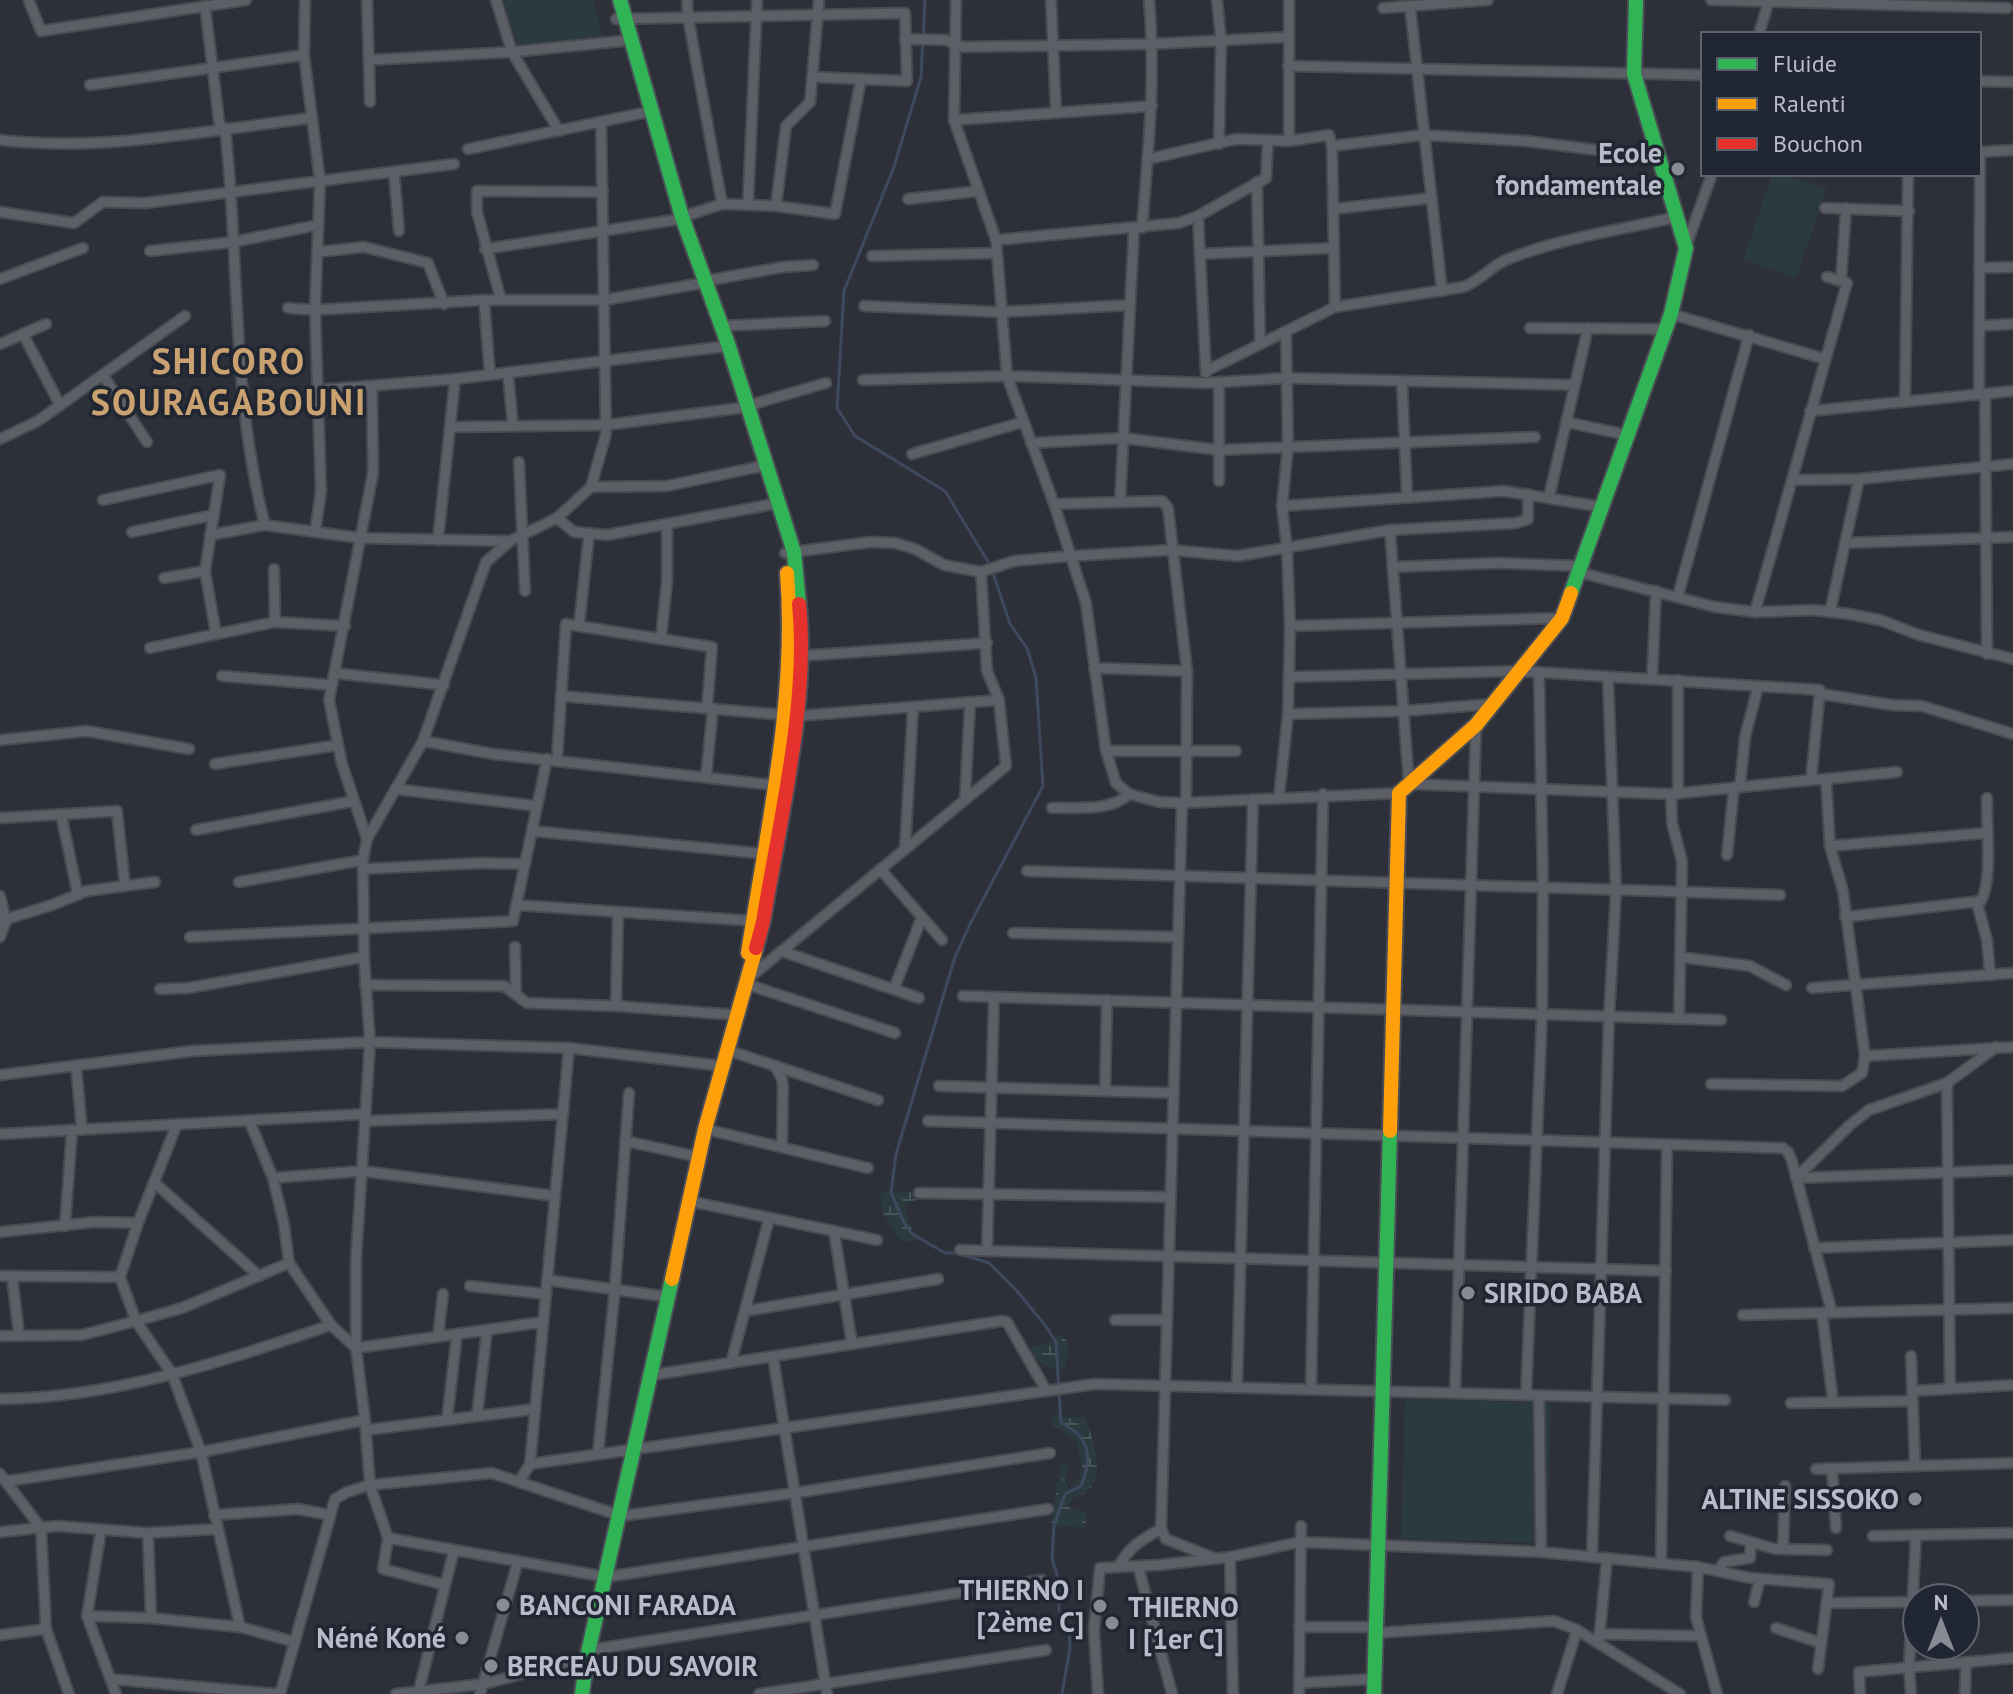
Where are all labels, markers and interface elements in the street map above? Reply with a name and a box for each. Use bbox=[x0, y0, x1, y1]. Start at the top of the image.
legend bbox=[1701, 32, 1981, 176]
text: Fluide bbox=[1773, 48, 1837, 79]
text: Ralenti bbox=[1773, 88, 1846, 119]
text: Bouchon bbox=[1773, 128, 1863, 159]
place label: Ecole fondamentale bbox=[1496, 134, 1662, 203]
marker: Ecole fondamentale bbox=[1669, 160, 1687, 178]
district label: SHICORO SOURAGABOUNI bbox=[91, 337, 367, 425]
place label: SIRIDO BABA bbox=[1484, 1274, 1642, 1311]
marker: SIRIDO BABA bbox=[1459, 1284, 1477, 1302]
place label: ALTINE SISSOKO bbox=[1702, 1480, 1899, 1517]
marker: ALTINE SISSOKO bbox=[1906, 1490, 1924, 1508]
place label: THIERNO I [2ème C] bbox=[959, 1571, 1084, 1640]
north arrow bbox=[1901, 1582, 1981, 1662]
place label: BANCONI FARADA bbox=[519, 1586, 736, 1623]
place label: THIERNO I [1er C] bbox=[1128, 1588, 1239, 1657]
text: N bbox=[1934, 1588, 1948, 1616]
marker: BANCONI FARADA bbox=[494, 1596, 512, 1614]
marker: THIERNO I [2ème C] bbox=[1091, 1597, 1109, 1615]
marker: THIERNO I [1er C] bbox=[1103, 1614, 1121, 1632]
place label: Néné Koné bbox=[316, 1619, 446, 1656]
marker: Néné Koné bbox=[453, 1629, 471, 1647]
place label: BERCEAU DU SAVOIR bbox=[507, 1647, 758, 1684]
marker: BERCEAU DU SAVOIR bbox=[482, 1657, 500, 1675]

